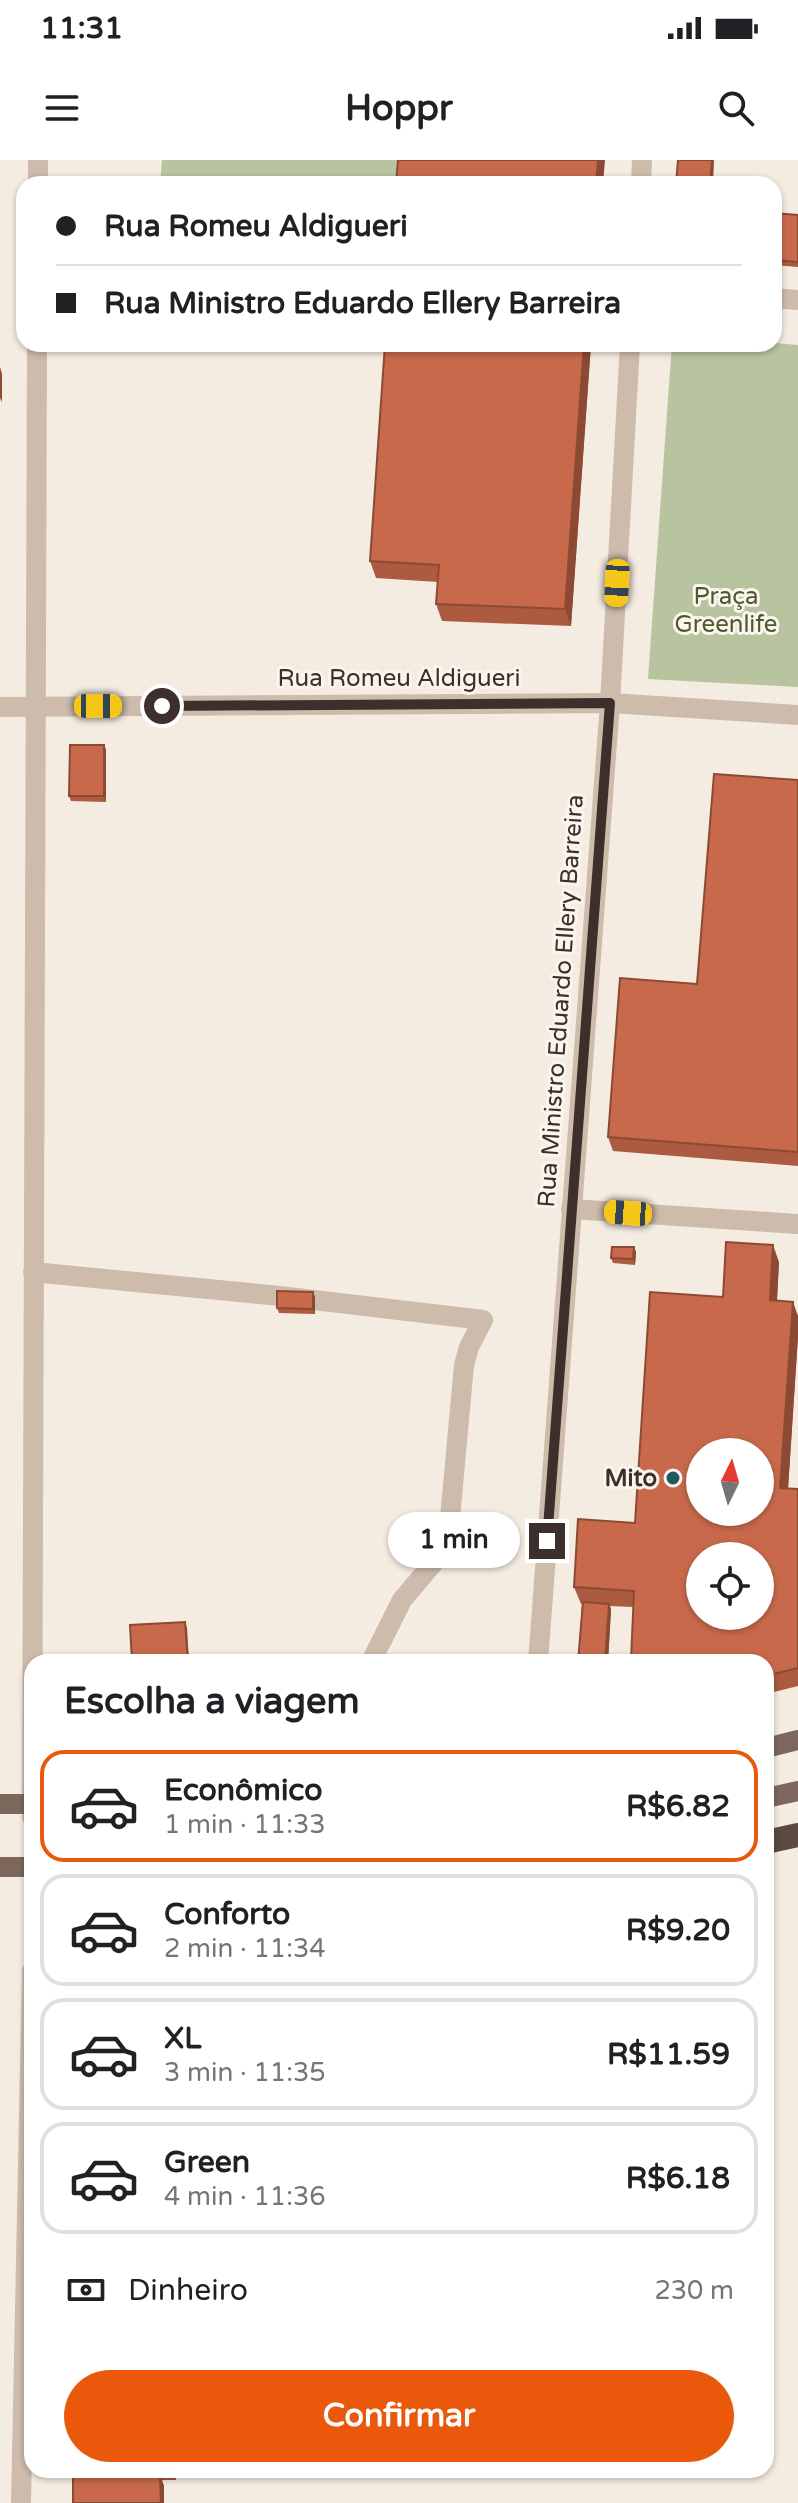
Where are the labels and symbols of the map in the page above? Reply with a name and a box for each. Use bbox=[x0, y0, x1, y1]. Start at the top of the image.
car bbox=[604, 558, 630, 608]
park label: Praça Greenlife bbox=[675, 582, 777, 639]
street label: Rua Romeu Aldigueri bbox=[278, 664, 520, 693]
route start bbox=[144, 688, 180, 724]
car bbox=[74, 694, 122, 718]
street label: Rua Ministro Eduardo Ellery Barreira bbox=[532, 794, 590, 1208]
car bbox=[603, 1199, 653, 1227]
north arrow bbox=[686, 1438, 774, 1526]
place label: Mito bbox=[604, 1464, 657, 1493]
marker: Mito bbox=[664, 1469, 682, 1487]
callout: 1 min bbox=[387, 1513, 519, 1569]
route end bbox=[529, 1523, 565, 1559]

